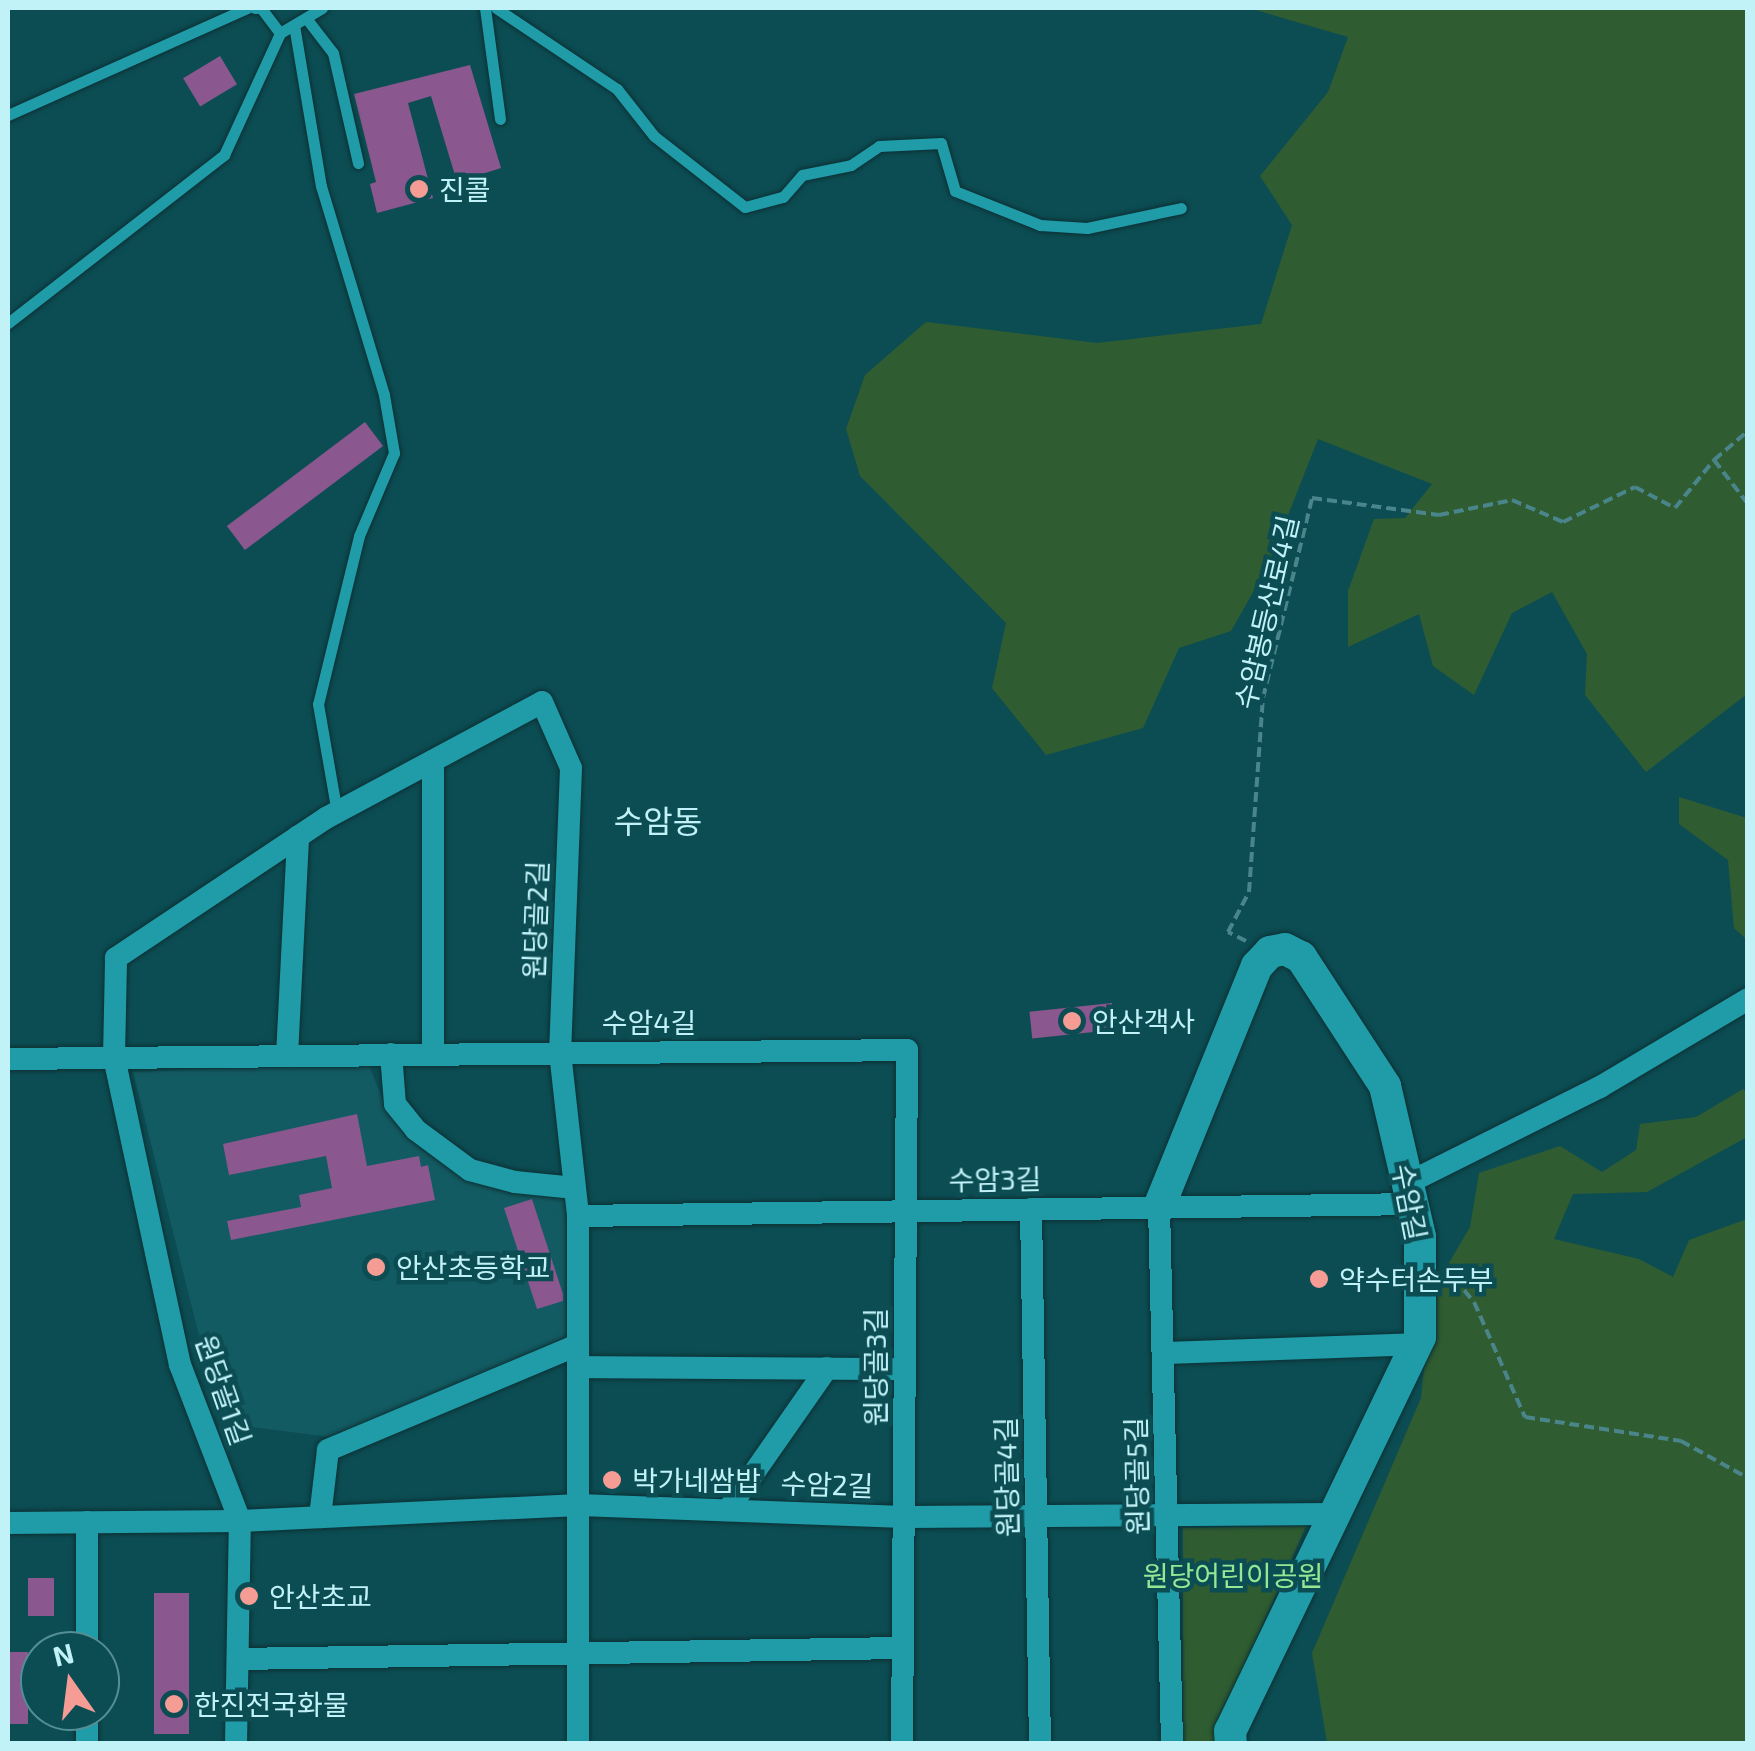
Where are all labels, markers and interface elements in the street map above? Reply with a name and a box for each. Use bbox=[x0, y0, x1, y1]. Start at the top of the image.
place label: 진콜 bbox=[439, 172, 491, 206]
marker: 진콜 bbox=[408, 178, 430, 200]
street label: 수암봉등산로4길 bbox=[1227, 512, 1305, 712]
district label: 수암동 bbox=[614, 801, 702, 839]
street label: 원당골2길 bbox=[516, 860, 554, 980]
place label: 안산객사 bbox=[1092, 1004, 1195, 1038]
street label: 수암4길 bbox=[602, 1005, 696, 1039]
marker: 안산객사 bbox=[1061, 1010, 1083, 1032]
street label: 수암3길 bbox=[948, 1161, 1042, 1197]
street label: 수암길 bbox=[1386, 1161, 1434, 1243]
place label: 안산초등학교 bbox=[396, 1250, 551, 1284]
marker: 안산초등학교 bbox=[365, 1256, 387, 1278]
place label: 약수터손두부 bbox=[1339, 1262, 1494, 1296]
marker: 약수터손두부 bbox=[1308, 1268, 1330, 1290]
street label: 원당골3길 bbox=[858, 1308, 892, 1426]
street label: 원당골1길 bbox=[190, 1331, 258, 1449]
street label: 원당골4길 bbox=[988, 1417, 1024, 1537]
street label: 원당골5길 bbox=[1118, 1417, 1154, 1535]
place label: 박가네쌈밥 bbox=[632, 1463, 761, 1497]
street label: 수암2길 bbox=[780, 1466, 874, 1502]
marker: 박가네쌈밥 bbox=[601, 1469, 623, 1491]
park label: 원당어린이공원 bbox=[1143, 1558, 1323, 1592]
place label: 안산초교 bbox=[269, 1579, 372, 1613]
marker: 안산초교 bbox=[238, 1585, 260, 1607]
north arrow bbox=[20, 1631, 120, 1731]
text: N bbox=[49, 1635, 77, 1673]
place label: 한진전국화물 bbox=[194, 1687, 349, 1721]
marker: 한진전국화물 bbox=[163, 1693, 185, 1715]

